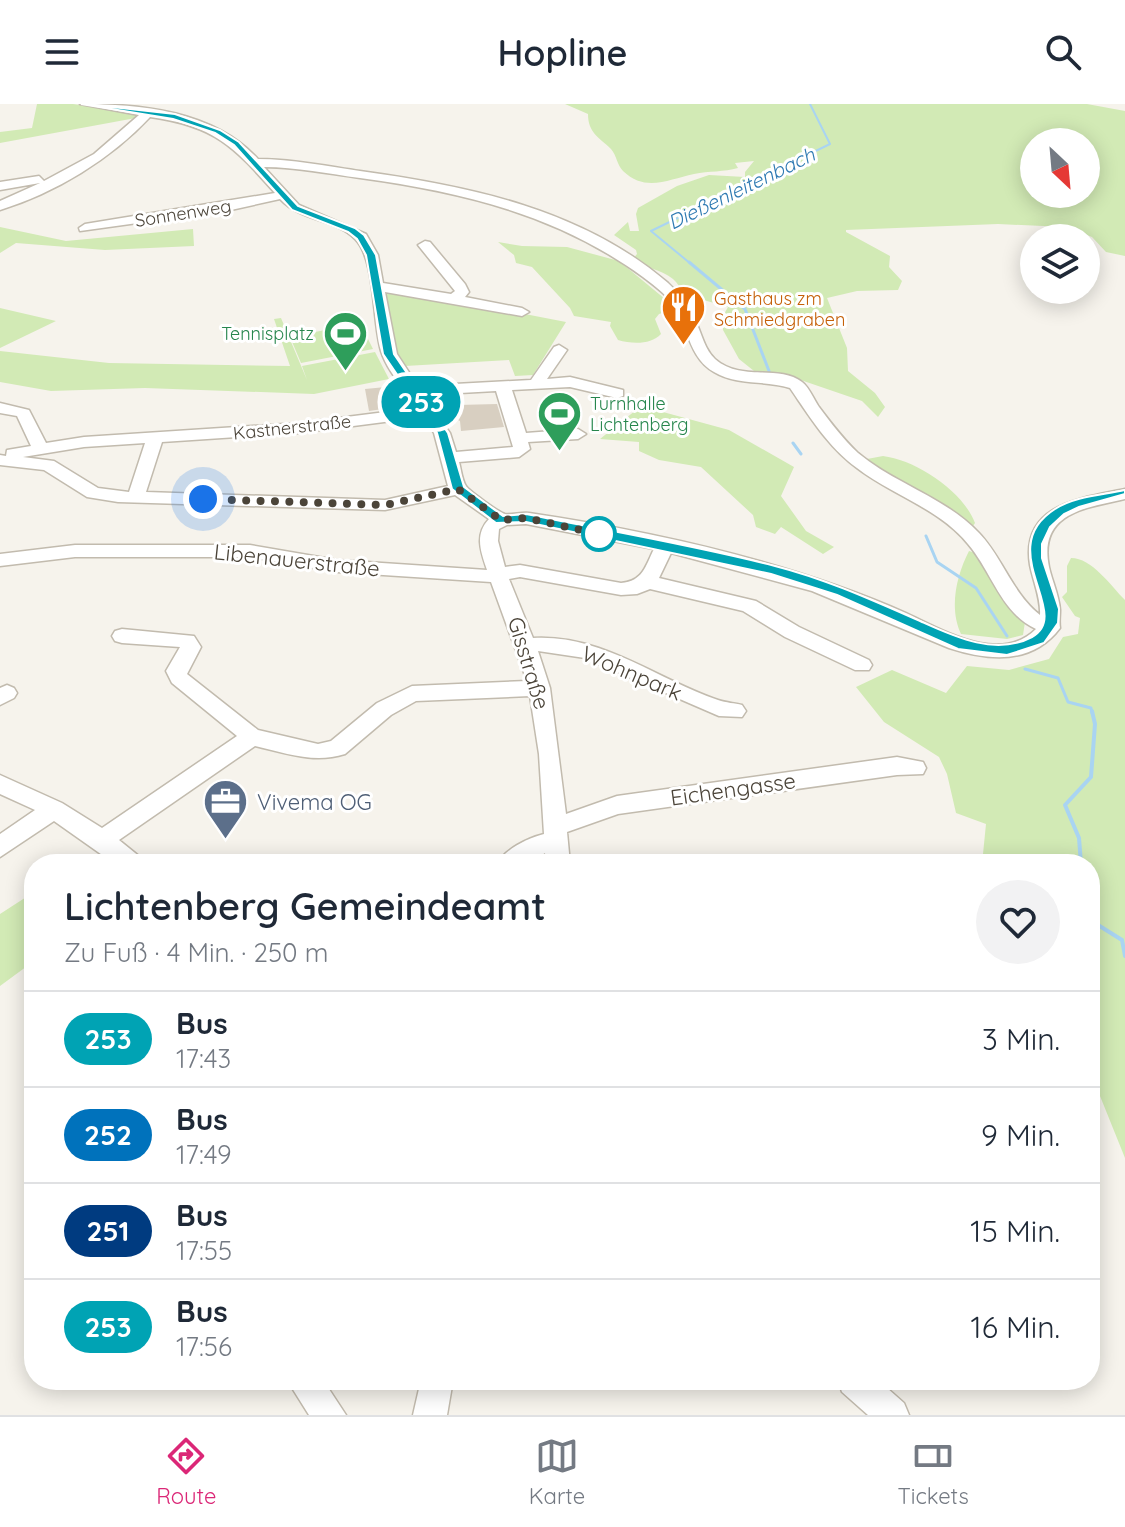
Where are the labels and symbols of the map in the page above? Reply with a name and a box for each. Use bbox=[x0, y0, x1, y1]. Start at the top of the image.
north arrow bbox=[1020, 128, 1100, 208]
water label: Dießenleitenbach bbox=[663, 141, 819, 234]
street label: Sonnenweg bbox=[133, 194, 233, 232]
restaurant icon: Gasthaus zm Schmiedgraben bbox=[659, 284, 707, 347]
place label: Gasthaus zm Schmiedgraben bbox=[714, 287, 845, 331]
sports icon: Tennisplatz bbox=[321, 309, 369, 372]
place label: Tennisplatz bbox=[221, 322, 314, 345]
line badge: 253 bbox=[375, 376, 467, 428]
sports icon: Turnhalle Lichtenberg bbox=[535, 389, 583, 452]
place label: Turnhalle Lichtenberg bbox=[590, 392, 689, 436]
street label: Kastnerstraße bbox=[232, 409, 352, 445]
your location bbox=[183, 479, 223, 519]
unlabelled marker bbox=[582, 517, 616, 551]
street label: Libenauerstraße bbox=[213, 537, 381, 583]
street label: Gisstraße bbox=[502, 613, 556, 713]
street label: Wohnpark bbox=[578, 639, 686, 707]
street label: Eichengasse bbox=[669, 766, 797, 812]
office icon: Vivema OG bbox=[202, 778, 250, 841]
place label: Vivema OG bbox=[257, 788, 372, 816]

